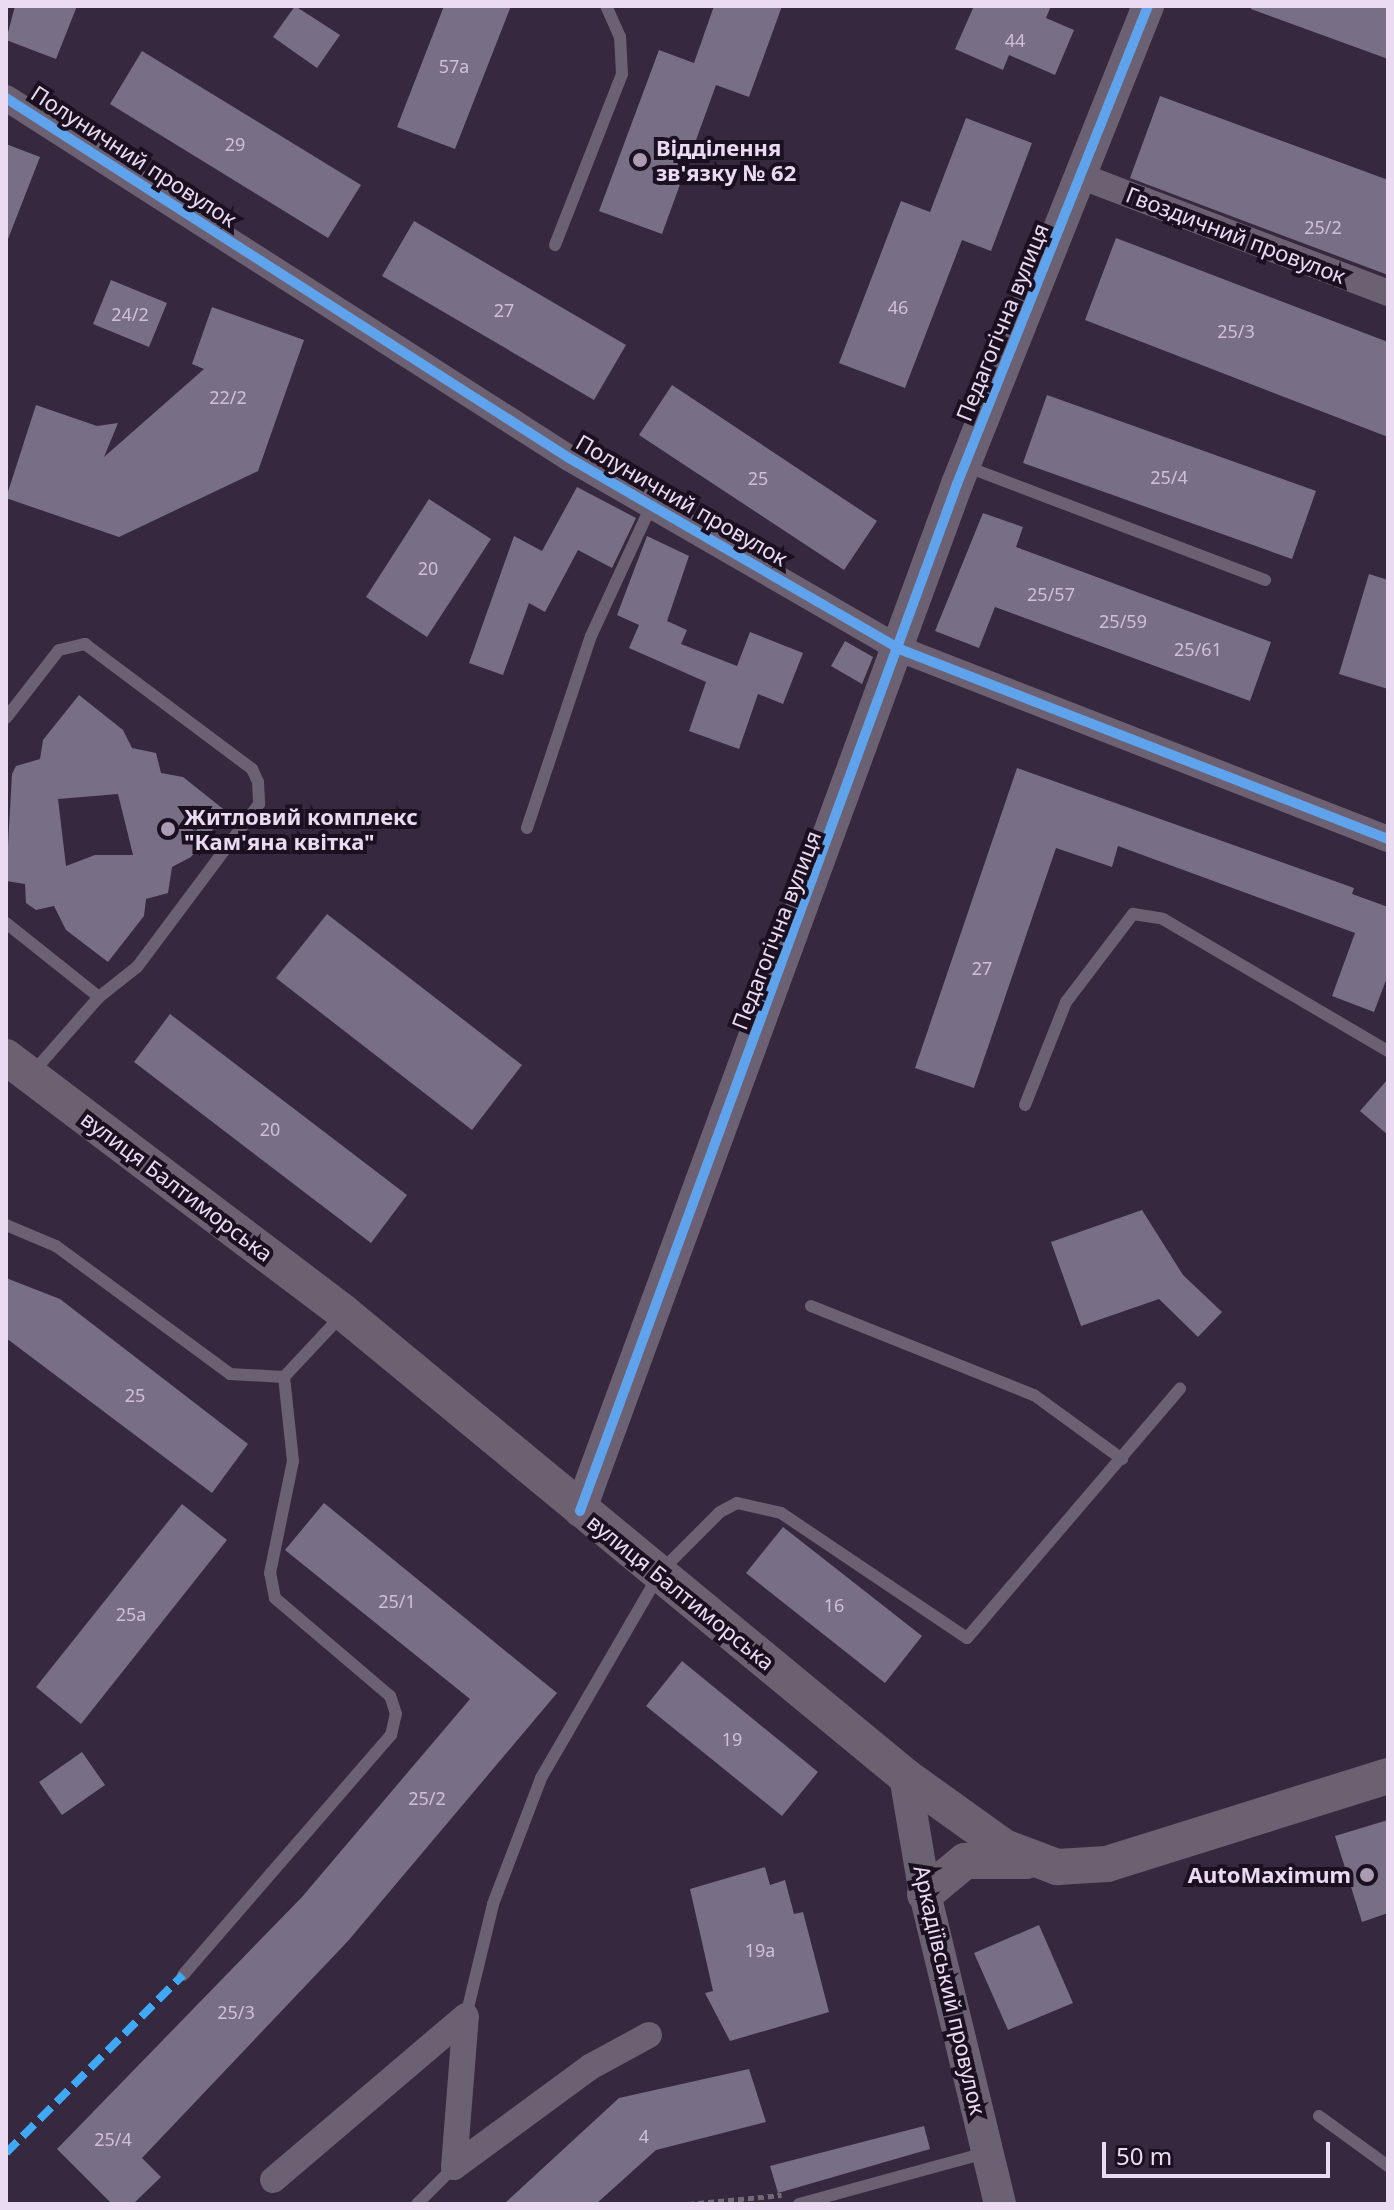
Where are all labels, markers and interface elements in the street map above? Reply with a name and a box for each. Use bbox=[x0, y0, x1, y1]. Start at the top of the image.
house number: 44 bbox=[1005, 29, 1025, 51]
house number: 57а bbox=[439, 55, 469, 77]
street label: Полуничний провулок bbox=[26, 80, 242, 232]
house number: 29 bbox=[225, 133, 245, 155]
place label: Відділення зв'язку № 62 bbox=[656, 134, 796, 186]
marker: Відділення зв'язку № 62 bbox=[631, 151, 649, 169]
street label: Гвоздичний провулок bbox=[1123, 181, 1349, 289]
house number: 25/2 bbox=[1304, 216, 1342, 238]
street label: Педагогічна вулиця bbox=[950, 219, 1054, 425]
house number: 46 bbox=[888, 296, 908, 318]
house number: 27 bbox=[494, 299, 514, 321]
house number: 24/2 bbox=[111, 303, 149, 325]
house number: 25/3 bbox=[1217, 320, 1255, 342]
house number: 22/2 bbox=[209, 386, 247, 408]
street label: Полуничний провулок bbox=[572, 429, 792, 571]
house number: 25/4 bbox=[1150, 466, 1188, 488]
house number: 25 bbox=[748, 467, 768, 489]
house number: 20 bbox=[418, 557, 438, 579]
house number: 25/57 bbox=[1027, 583, 1075, 605]
house number: 25/59 bbox=[1099, 610, 1147, 632]
house number: 25/61 bbox=[1174, 638, 1222, 660]
place label: Житловий комплекс "Кам'яна квітка" bbox=[184, 803, 418, 854]
marker: Житловий комплекс "Кам'яна квітка" bbox=[159, 820, 177, 838]
street label: Педагогічна вулиця bbox=[726, 827, 826, 1033]
house number: 27 bbox=[972, 957, 992, 979]
street label: вулиця Балтиморська bbox=[76, 1105, 278, 1267]
house number: 20 bbox=[260, 1118, 280, 1140]
house number: 25 bbox=[125, 1384, 145, 1406]
street label: вулиця Балтиморська bbox=[582, 1508, 780, 1676]
house number: 25/1 bbox=[378, 1590, 416, 1612]
house number: 16 bbox=[824, 1594, 844, 1616]
house number: 25а bbox=[116, 1603, 146, 1625]
house number: 19 bbox=[722, 1728, 742, 1750]
house number: 25/2 bbox=[408, 1787, 446, 1809]
place label: AutoMaximum bbox=[1188, 1862, 1351, 1888]
street label: Аркадіївський провулок bbox=[908, 1863, 992, 2117]
marker: AutoMaximum bbox=[1358, 1866, 1376, 1884]
house number: 19а bbox=[745, 1939, 775, 1961]
house number: 25/3 bbox=[217, 2001, 255, 2023]
house number: 4 bbox=[639, 2125, 649, 2147]
scale bar bbox=[1106, 2126, 1334, 2176]
house number: 25/4 bbox=[94, 2128, 132, 2150]
text: 50 m bbox=[1116, 2139, 1172, 2172]

